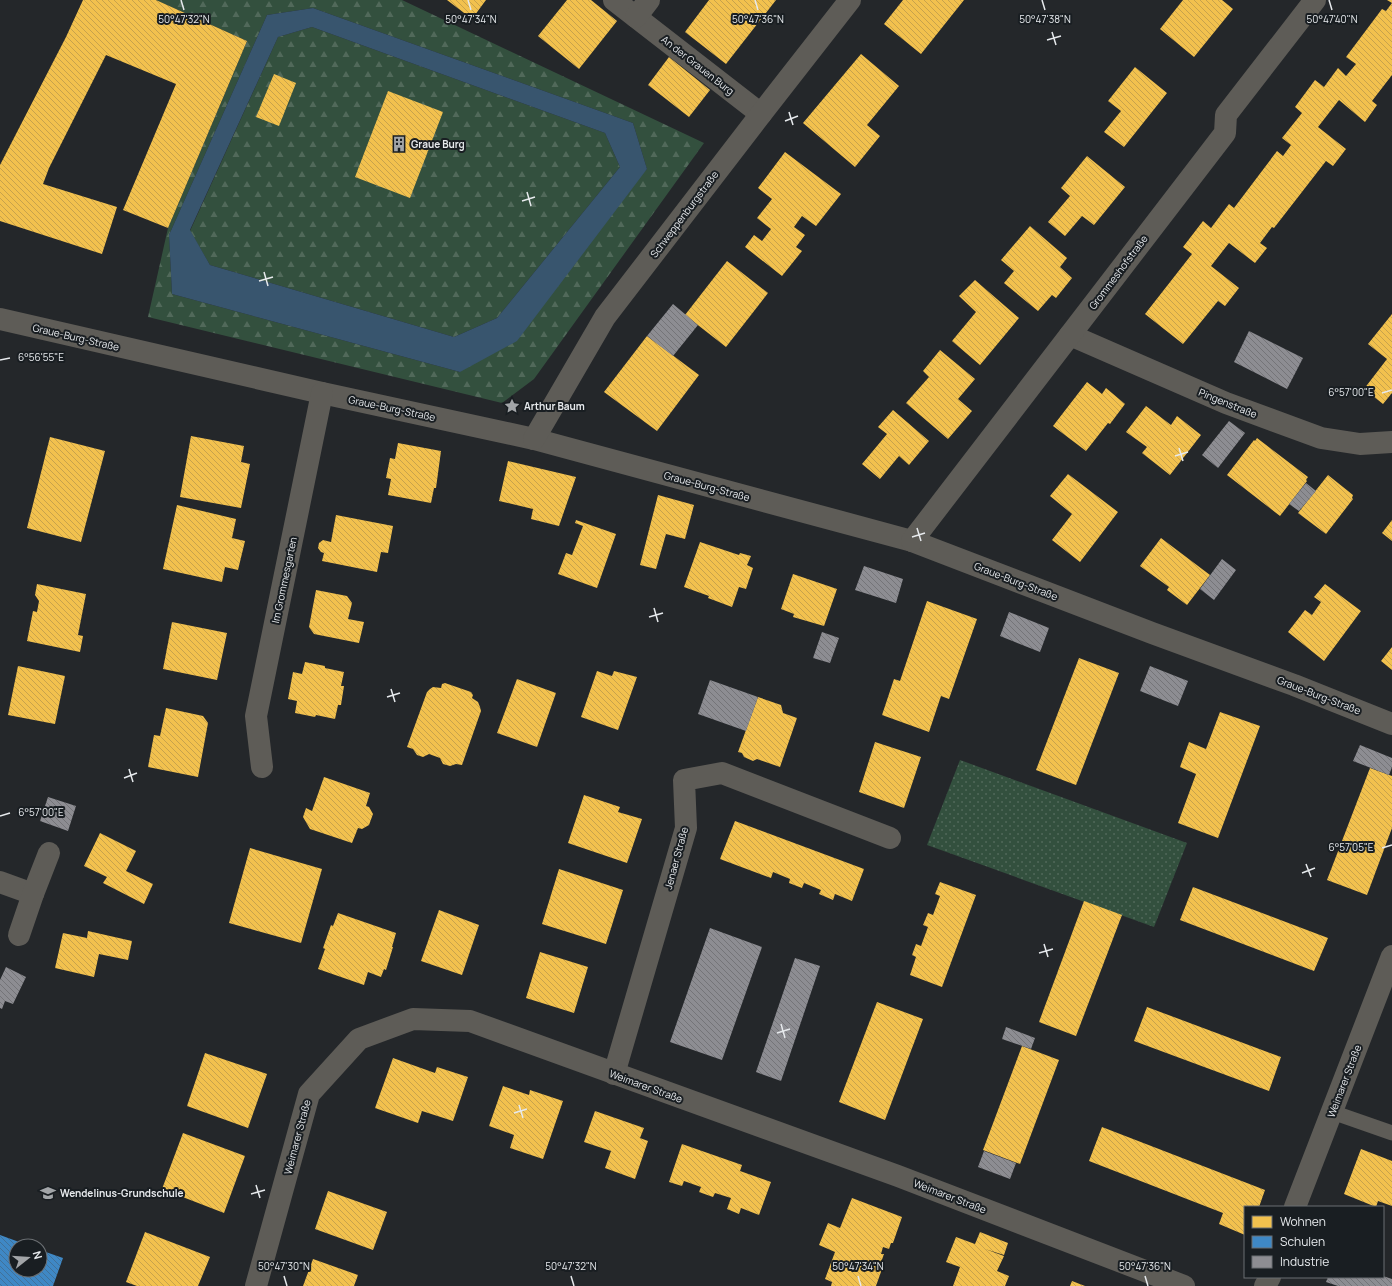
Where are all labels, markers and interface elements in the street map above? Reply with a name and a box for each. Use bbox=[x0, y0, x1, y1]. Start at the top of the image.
text: 50°47'32"N bbox=[158, 12, 210, 26]
text: 50°47'34"N bbox=[445, 12, 497, 26]
text: 50°47'36"N bbox=[732, 12, 784, 26]
text: 50°47'38"N bbox=[1019, 12, 1071, 26]
text: 50°47'40"N bbox=[1307, 12, 1358, 26]
street label: An der Grauen Burg bbox=[659, 32, 737, 98]
building icon: Graue Burg bbox=[390, 135, 408, 153]
place label: Graue Burg bbox=[411, 137, 465, 151]
street label: Schweppenburgstraße bbox=[647, 168, 721, 260]
street label: Grommeshofstraße bbox=[1085, 232, 1151, 312]
street label: Graue-Burg-Straße bbox=[31, 320, 121, 354]
text: 6°56'55"E bbox=[18, 350, 64, 364]
street label: Pingenstraße bbox=[1197, 385, 1259, 421]
text: 6°57'00"E bbox=[1328, 385, 1374, 399]
street label: Graue-Burg-Straße bbox=[347, 392, 437, 424]
place icon: Arthur Baum bbox=[503, 397, 521, 415]
place label: Arthur Baum bbox=[524, 399, 585, 413]
street label: Graue-Burg-Straße bbox=[662, 468, 752, 504]
street label: Im Grommesgarten bbox=[268, 536, 300, 624]
street label: Graue-Burg-Straße bbox=[972, 559, 1060, 603]
street label: Graue-Burg-Straße bbox=[1275, 673, 1363, 717]
text: 6°57'00"E bbox=[18, 805, 64, 819]
street label: Jenaer Straße bbox=[661, 825, 691, 891]
text: 6°57'05"E bbox=[1328, 840, 1374, 854]
street label: Weimarer Straße bbox=[1324, 1042, 1364, 1119]
street label: Weimarer Straße bbox=[607, 1066, 685, 1106]
street label: Weimarer Straße bbox=[280, 1098, 314, 1176]
street label: Weimarer Straße bbox=[912, 1176, 989, 1216]
school or university icon: Wendelinus-Grundschule bbox=[39, 1184, 57, 1202]
place label: Wendelinus-Grundschule bbox=[60, 1186, 184, 1200]
legend bbox=[1244, 1206, 1384, 1278]
text: Wohnen bbox=[1280, 1213, 1326, 1230]
text: Schulen bbox=[1280, 1233, 1325, 1250]
north arrow bbox=[8, 1238, 48, 1278]
text: N bbox=[30, 1249, 46, 1261]
text: Industrie bbox=[1280, 1253, 1329, 1270]
text: 50°47'30"N bbox=[258, 1259, 310, 1273]
text: 50°47'32"N bbox=[545, 1259, 597, 1273]
text: 50°47'34"N bbox=[832, 1259, 884, 1273]
text: 50°47'36"N bbox=[1119, 1259, 1171, 1273]

